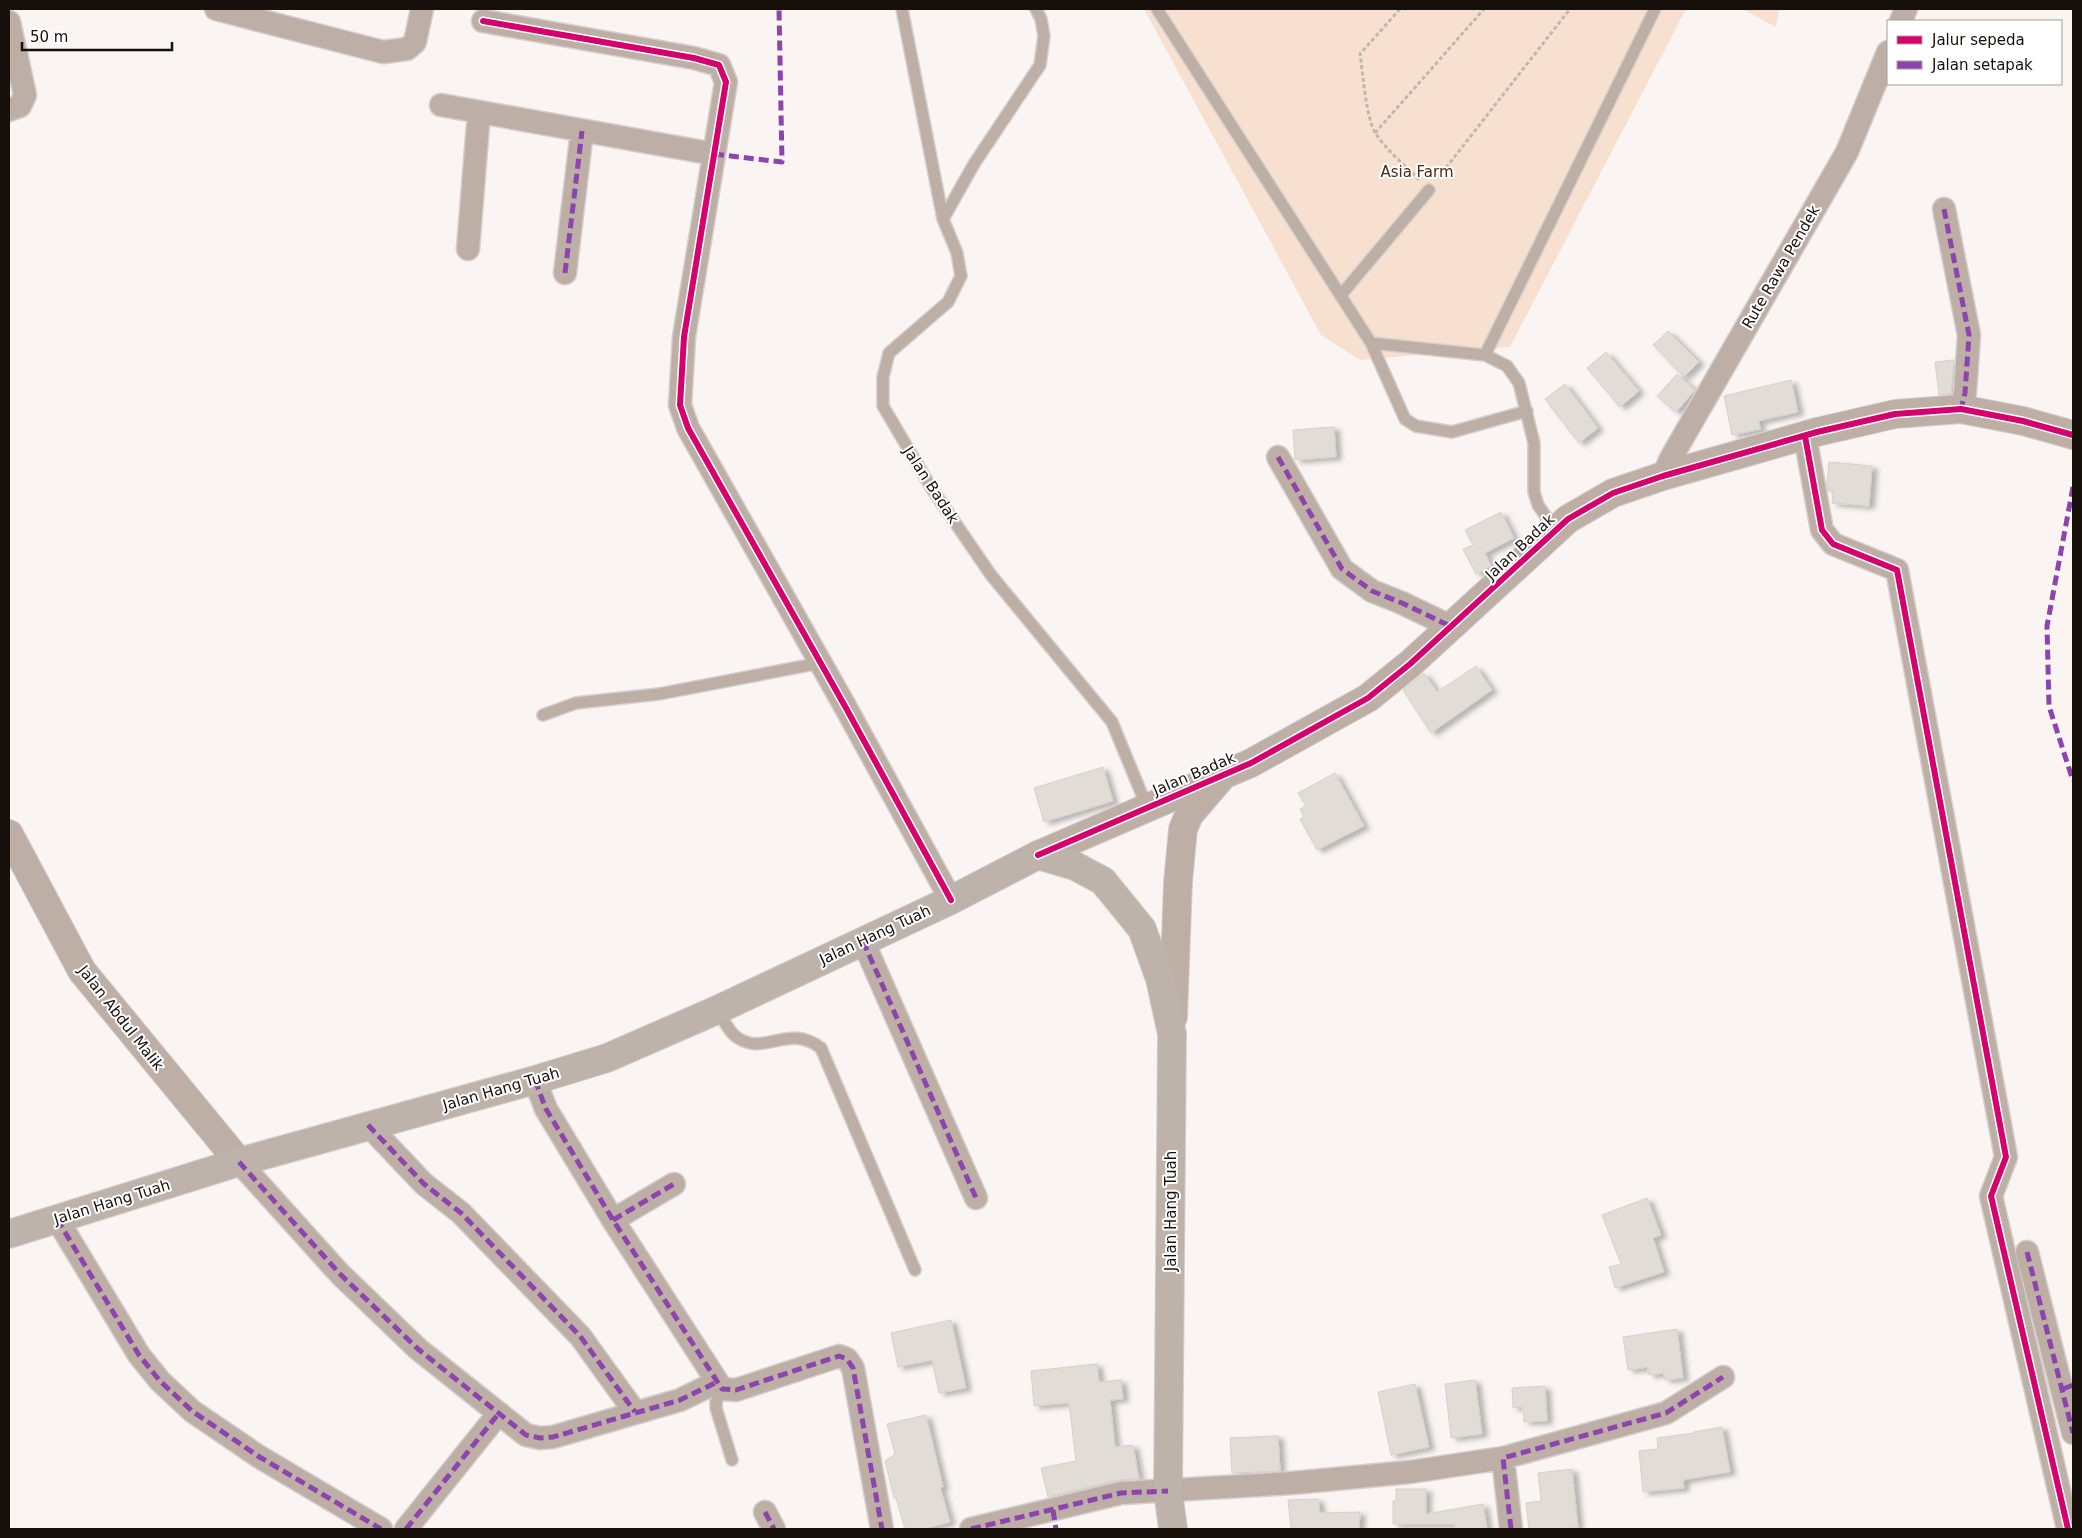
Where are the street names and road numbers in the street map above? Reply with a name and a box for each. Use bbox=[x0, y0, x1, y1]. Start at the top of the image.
street label: Rute Rawa Pendek bbox=[1738, 202, 1824, 332]
street label: Jalan Badak bbox=[899, 442, 963, 527]
street label: Jalan Badak bbox=[1481, 510, 1559, 584]
street label: Jalan Badak bbox=[1149, 748, 1238, 800]
street label: Jalan Hang Tuah bbox=[816, 901, 933, 969]
street label: Jalan Abdul Malik bbox=[74, 961, 168, 1074]
street label: Jalan Hang Tuah bbox=[440, 1064, 561, 1115]
street label: Jalan Hang Tuah bbox=[1162, 1151, 1180, 1272]
street label: Jalan Hang Tuah bbox=[51, 1176, 172, 1229]

